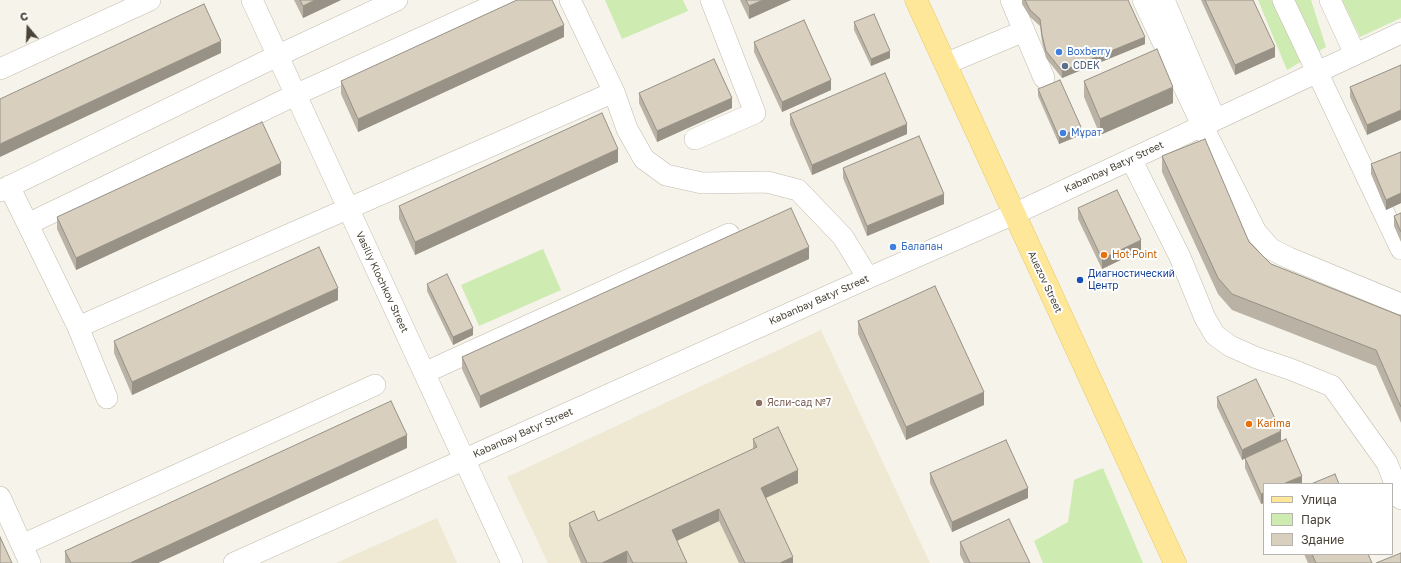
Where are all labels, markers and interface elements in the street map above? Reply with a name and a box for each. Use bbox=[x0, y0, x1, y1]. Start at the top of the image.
north arrow bbox=[8, 8, 48, 48]
text: С bbox=[18, 9, 30, 24]
place label: Boxberry bbox=[1067, 46, 1111, 58]
marker: Boxberry bbox=[1054, 47, 1064, 57]
place label: CDEK bbox=[1073, 60, 1100, 72]
marker: CDEK bbox=[1060, 61, 1070, 71]
place label: Мұрат bbox=[1071, 127, 1102, 139]
marker: Мұрат bbox=[1058, 128, 1068, 138]
street label: Kabanbay Batyr Street bbox=[1062, 139, 1166, 195]
street label: Vasiliy Klochkov Street bbox=[353, 230, 411, 334]
place label: Балапан bbox=[901, 241, 943, 253]
marker: Балапан bbox=[888, 242, 898, 252]
street label: Auezov Street bbox=[1025, 249, 1065, 315]
place label: Hot Point bbox=[1112, 249, 1157, 261]
marker: Hot Point bbox=[1099, 250, 1109, 260]
place label: Диагностический Центр bbox=[1088, 268, 1175, 292]
street label: Kabanbay Batyr Street bbox=[767, 273, 871, 327]
marker: Диагностический Центр bbox=[1075, 275, 1085, 285]
place label: Ясли-сад №7 bbox=[767, 397, 831, 409]
marker: Ясли-сад №7 bbox=[754, 398, 764, 408]
street label: Kabanbay Batyr Street bbox=[471, 406, 575, 460]
place label: Karima bbox=[1257, 418, 1291, 430]
marker: Karima bbox=[1244, 419, 1254, 429]
legend bbox=[1263, 483, 1393, 555]
text: Улица bbox=[1301, 492, 1337, 507]
text: Парк bbox=[1301, 512, 1331, 527]
text: Здание bbox=[1301, 532, 1344, 547]

